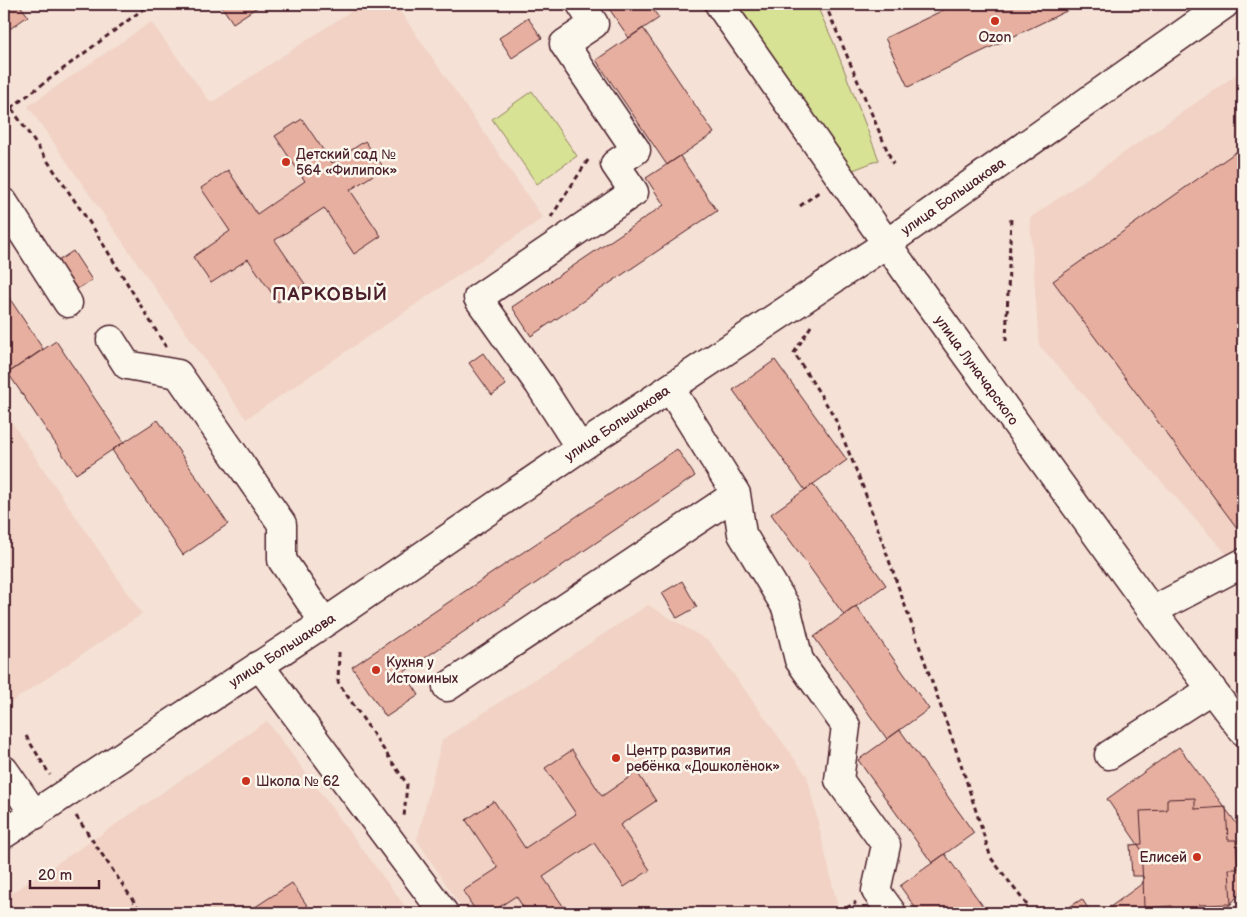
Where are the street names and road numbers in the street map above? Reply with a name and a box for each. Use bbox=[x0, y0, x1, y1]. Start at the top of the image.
street label: улица Большакова bbox=[898, 154, 1009, 239]
street label: улица Луначарского bbox=[931, 312, 1022, 428]
street label: улица Большакова bbox=[561, 381, 674, 465]
street label: улица Большакова bbox=[226, 609, 339, 691]

